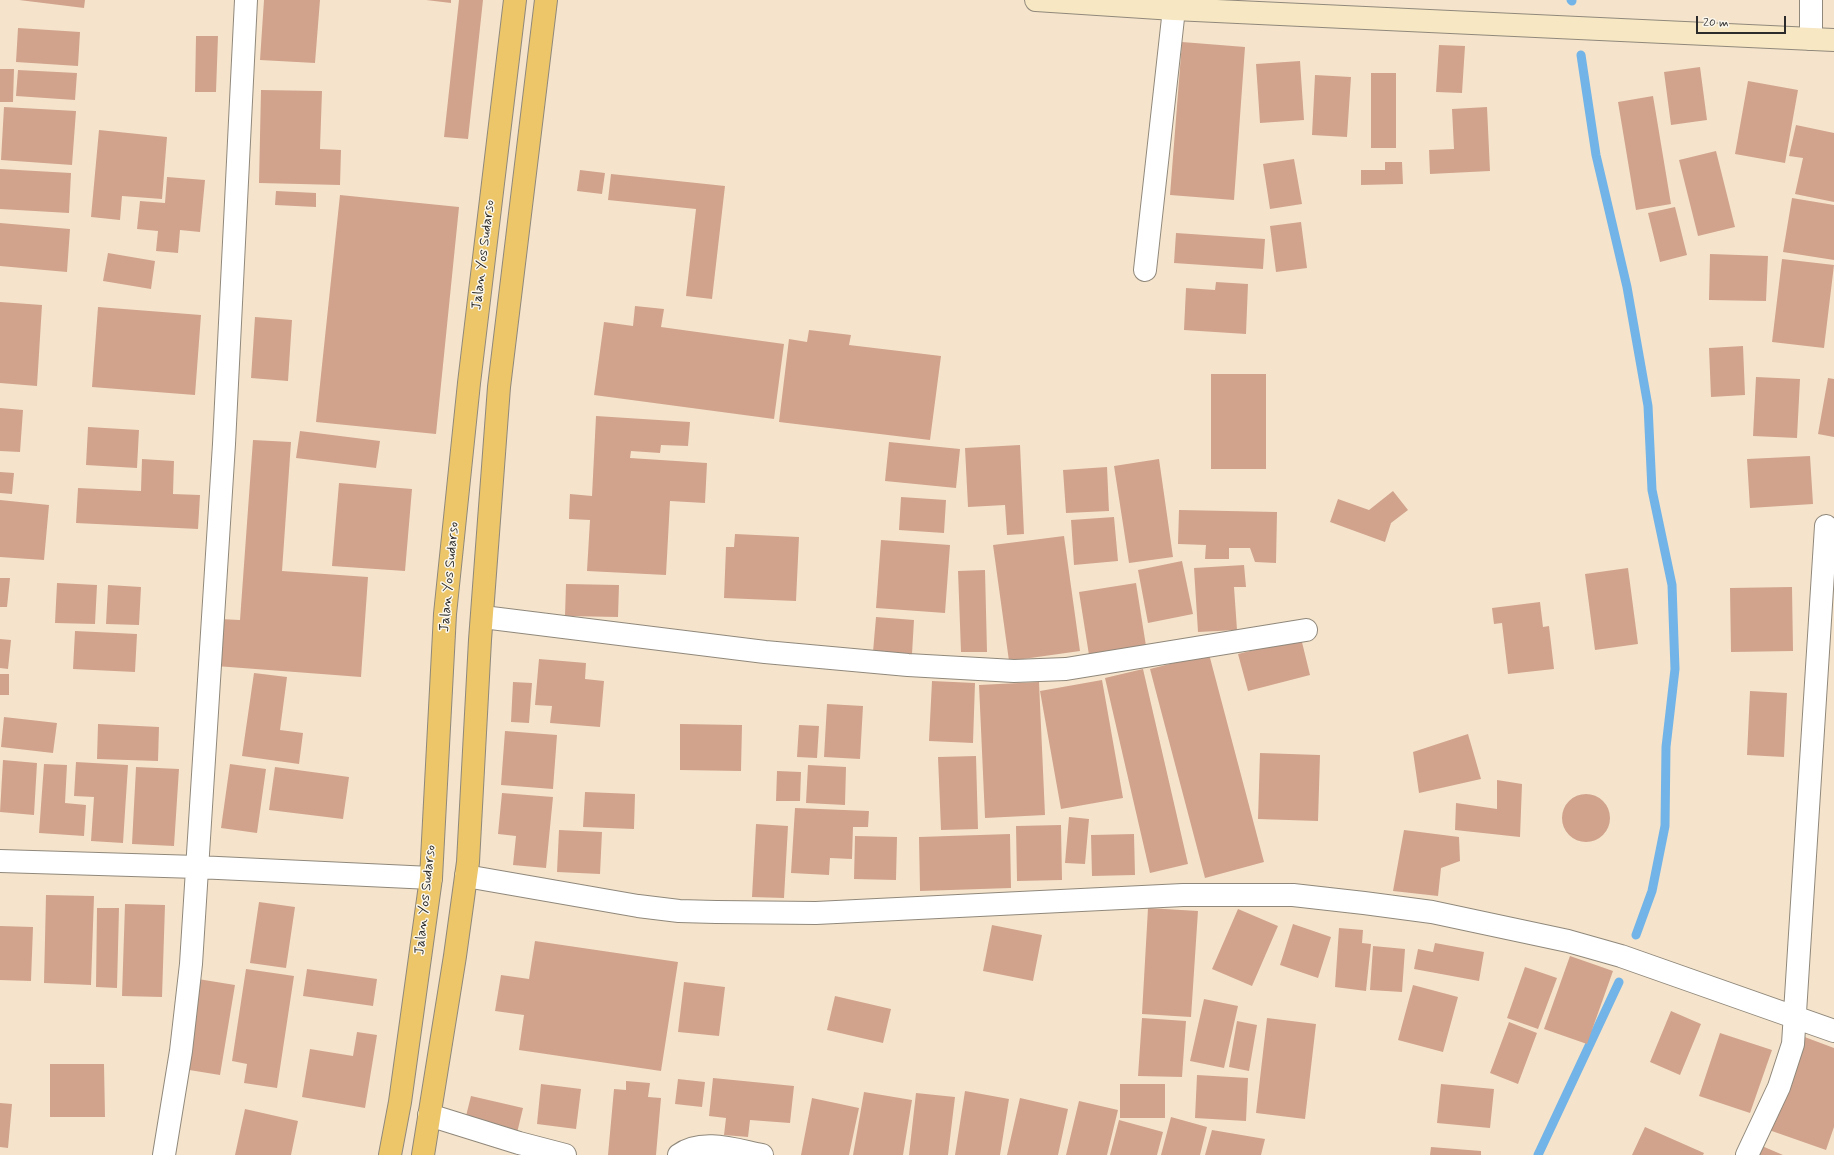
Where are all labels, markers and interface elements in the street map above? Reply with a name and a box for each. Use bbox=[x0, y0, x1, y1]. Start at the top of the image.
scale bar bbox=[1698, 8, 1788, 34]
text: 20 m bbox=[1703, 15, 1729, 31]
street label: Jalan Yos Sudarso bbox=[469, 199, 499, 311]
street label: Jalan Yos Sudarso bbox=[437, 521, 463, 633]
street label: Jalan Yos Sudarso bbox=[412, 844, 440, 956]

